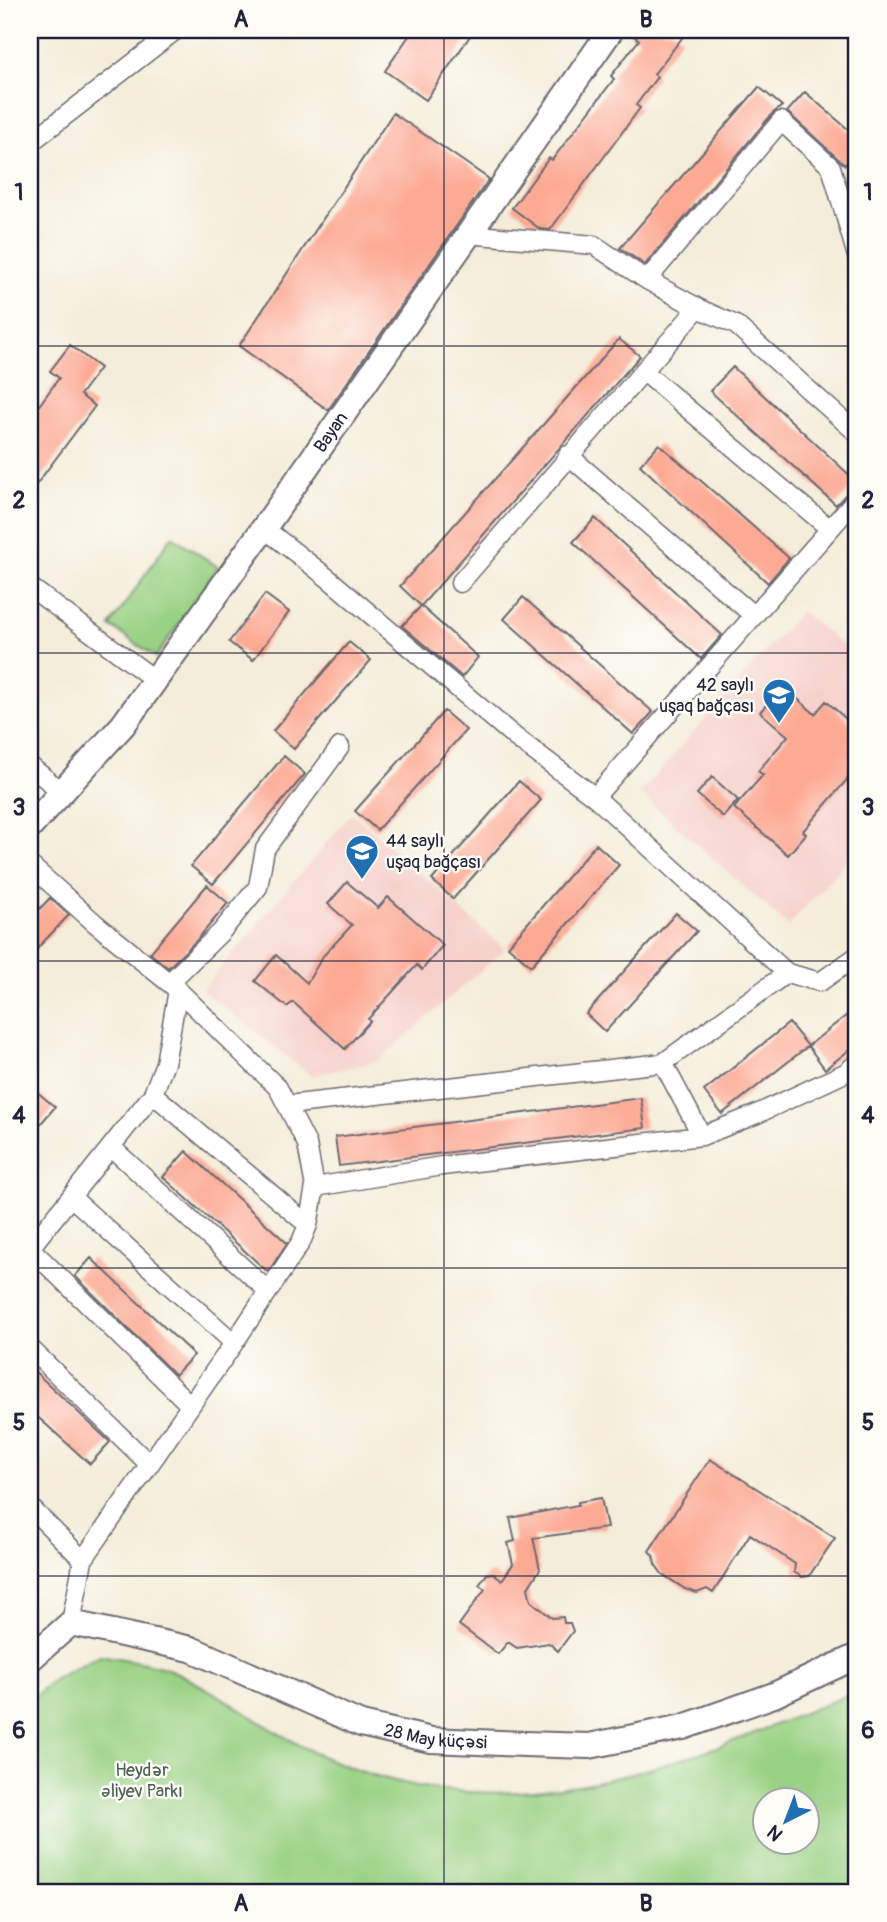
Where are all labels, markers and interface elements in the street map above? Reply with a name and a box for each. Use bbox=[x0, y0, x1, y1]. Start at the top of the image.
text: A bbox=[234, 5, 249, 34]
text: B bbox=[639, 5, 653, 34]
text: 1 bbox=[15, 178, 24, 207]
text: 1 bbox=[864, 178, 873, 207]
street label: Bayan bbox=[309, 408, 353, 457]
text: 2 bbox=[13, 486, 26, 515]
text: 2 bbox=[862, 486, 875, 515]
place label: 42 saylı uşaq bağçası bbox=[659, 674, 754, 718]
school or university icon: 42 saylı uşaq bağçası bbox=[760, 676, 798, 725]
text: 3 bbox=[13, 793, 25, 822]
text: 3 bbox=[862, 793, 874, 822]
place label: 44 saylı uşaq bağçası bbox=[386, 830, 481, 874]
school or university icon: 44 saylı uşaq bağçası bbox=[343, 832, 381, 881]
text: 4 bbox=[12, 1101, 26, 1130]
text: 4 bbox=[861, 1101, 875, 1130]
text: 5 bbox=[13, 1408, 25, 1437]
text: 5 bbox=[862, 1408, 874, 1437]
text: 6 bbox=[12, 1716, 26, 1745]
text: 6 bbox=[861, 1716, 875, 1745]
street label: 28 May küçəsi bbox=[381, 1719, 488, 1754]
park label: Heydər Əliyev Parkı bbox=[101, 1759, 183, 1803]
north arrow bbox=[750, 1786, 820, 1856]
text: N bbox=[762, 1820, 788, 1846]
text: A bbox=[234, 1889, 249, 1918]
text: B bbox=[639, 1889, 653, 1918]

